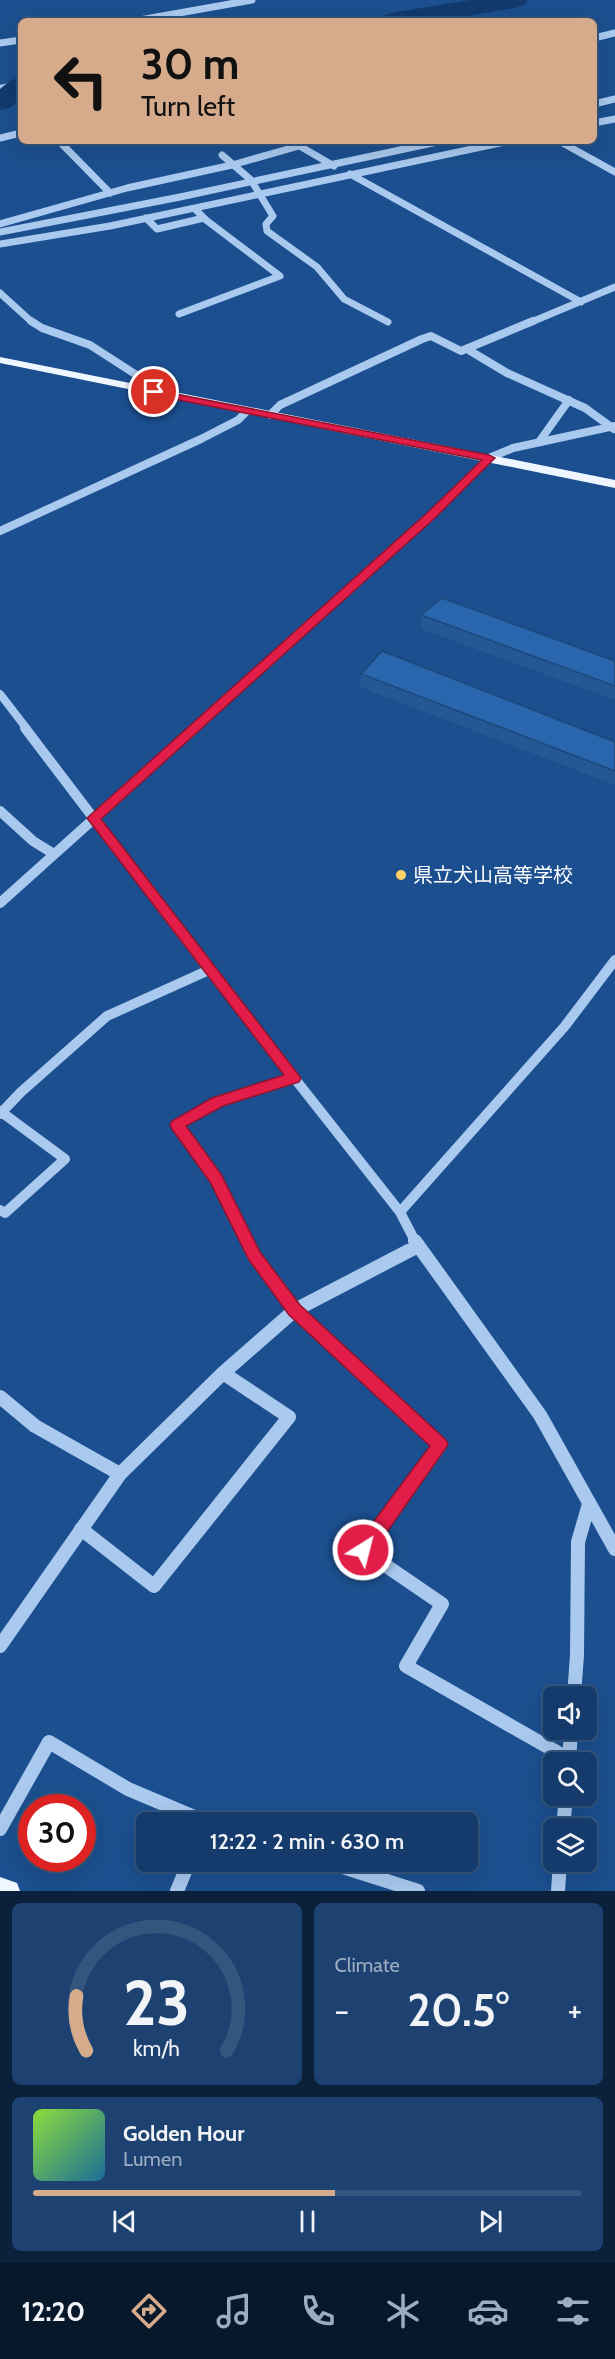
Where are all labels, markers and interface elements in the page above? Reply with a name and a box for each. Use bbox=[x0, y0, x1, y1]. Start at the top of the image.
text: 30 m bbox=[141, 38, 239, 90]
icon: left bbox=[42, 42, 120, 120]
text: Turn left bbox=[141, 90, 235, 123]
pin bbox=[128, 366, 179, 417]
icon: arrive bbox=[137, 375, 170, 408]
place label: 県立犬山高等学校 bbox=[413, 863, 573, 887]
marker: 県立犬山高等学校 bbox=[394, 868, 408, 882]
position arrow bbox=[331, 1518, 395, 1582]
map controls bbox=[543, 1686, 597, 1872]
button: sound bbox=[543, 1686, 597, 1740]
button: search bbox=[543, 1752, 597, 1806]
speed limit sign: 30 bbox=[18, 1794, 96, 1872]
button: layers bbox=[543, 1818, 597, 1872]
text: 12:22 · 2 min · 630 m bbox=[210, 1828, 404, 1855]
text: Climate bbox=[335, 1953, 400, 1977]
text: 23 bbox=[123, 1965, 190, 2041]
text: 20.5° bbox=[407, 1983, 509, 2037]
text: − bbox=[335, 1990, 349, 2030]
text: + bbox=[567, 1990, 582, 2030]
text: km/h bbox=[133, 2035, 180, 2061]
text: Golden Hour bbox=[123, 2120, 244, 2147]
text: Lumen bbox=[123, 2147, 182, 2171]
icon: previous bbox=[108, 2205, 141, 2238]
icon: pause bbox=[291, 2205, 324, 2238]
icon: next bbox=[474, 2205, 507, 2238]
icon: directions bbox=[128, 2290, 170, 2332]
icon: music bbox=[213, 2290, 255, 2332]
icon: phone bbox=[297, 2290, 339, 2332]
icon: climate bbox=[382, 2290, 424, 2332]
icon: car bbox=[467, 2290, 509, 2332]
icon: filters bbox=[552, 2290, 594, 2332]
text: 12:20 bbox=[21, 2295, 85, 2328]

